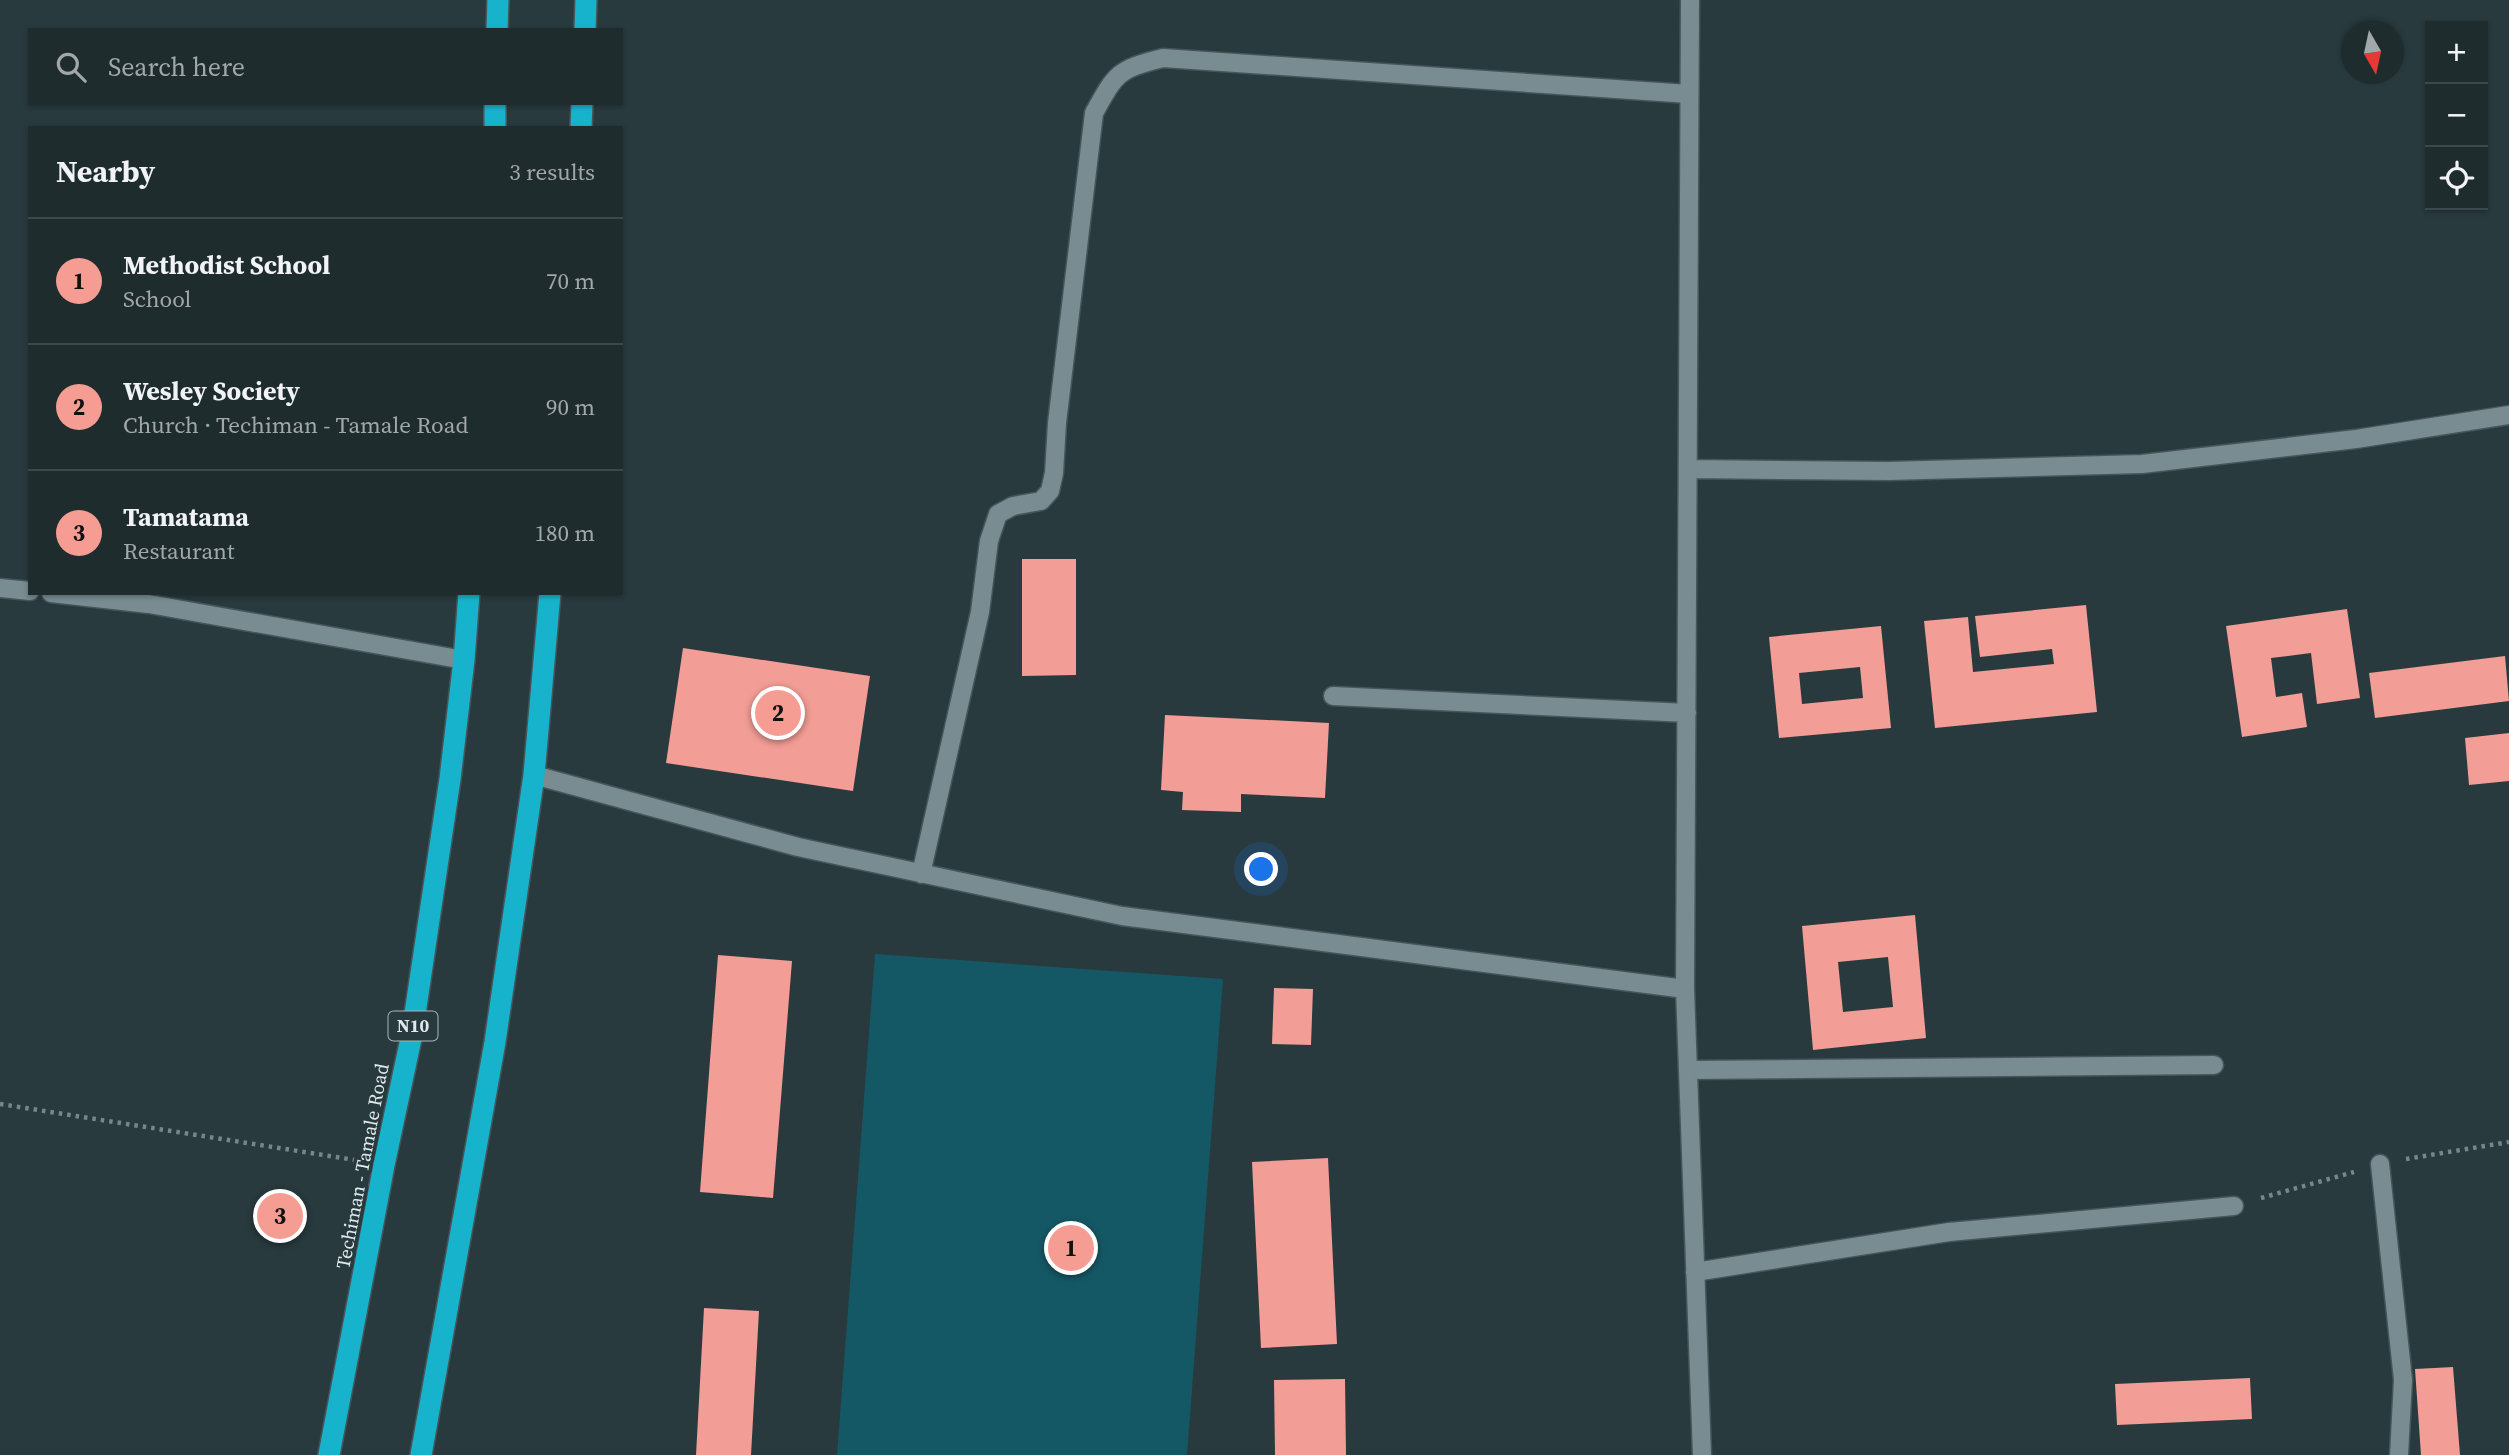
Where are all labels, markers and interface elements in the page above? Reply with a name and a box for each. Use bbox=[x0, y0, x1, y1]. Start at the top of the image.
north arrow bbox=[2341, 21, 2404, 84]
map controls bbox=[2425, 21, 2488, 210]
button: + bbox=[2425, 21, 2488, 84]
search box bbox=[28, 28, 623, 105]
icon: search bbox=[52, 48, 90, 86]
text: Search here bbox=[108, 49, 245, 85]
button: − bbox=[2425, 84, 2488, 147]
button: locate bbox=[2425, 147, 2488, 210]
text: Nearby bbox=[56, 151, 155, 192]
text: 3 results bbox=[509, 156, 595, 188]
text: Methodist School bbox=[123, 247, 330, 283]
text: 1 bbox=[73, 265, 85, 297]
text: 70 m bbox=[546, 265, 595, 297]
text: School bbox=[123, 283, 191, 315]
text: Wesley Society bbox=[123, 373, 300, 409]
text: 2 bbox=[73, 391, 85, 423]
text: 90 m bbox=[546, 391, 595, 423]
text: Church · Techiman - Tamale Road bbox=[123, 409, 468, 441]
text: Tamatama bbox=[123, 499, 249, 535]
text: 3 bbox=[73, 517, 85, 549]
text: 180 m bbox=[534, 517, 595, 549]
text: Restaurant bbox=[123, 535, 234, 567]
pin: 2 bbox=[755, 687, 801, 739]
your location bbox=[1244, 852, 1278, 886]
road number: N10 bbox=[388, 1012, 438, 1041]
street label: Techiman - Tamale Road bbox=[329, 1061, 395, 1271]
pin: 3 bbox=[257, 1190, 303, 1242]
pin: 1 bbox=[1048, 1222, 1094, 1274]

